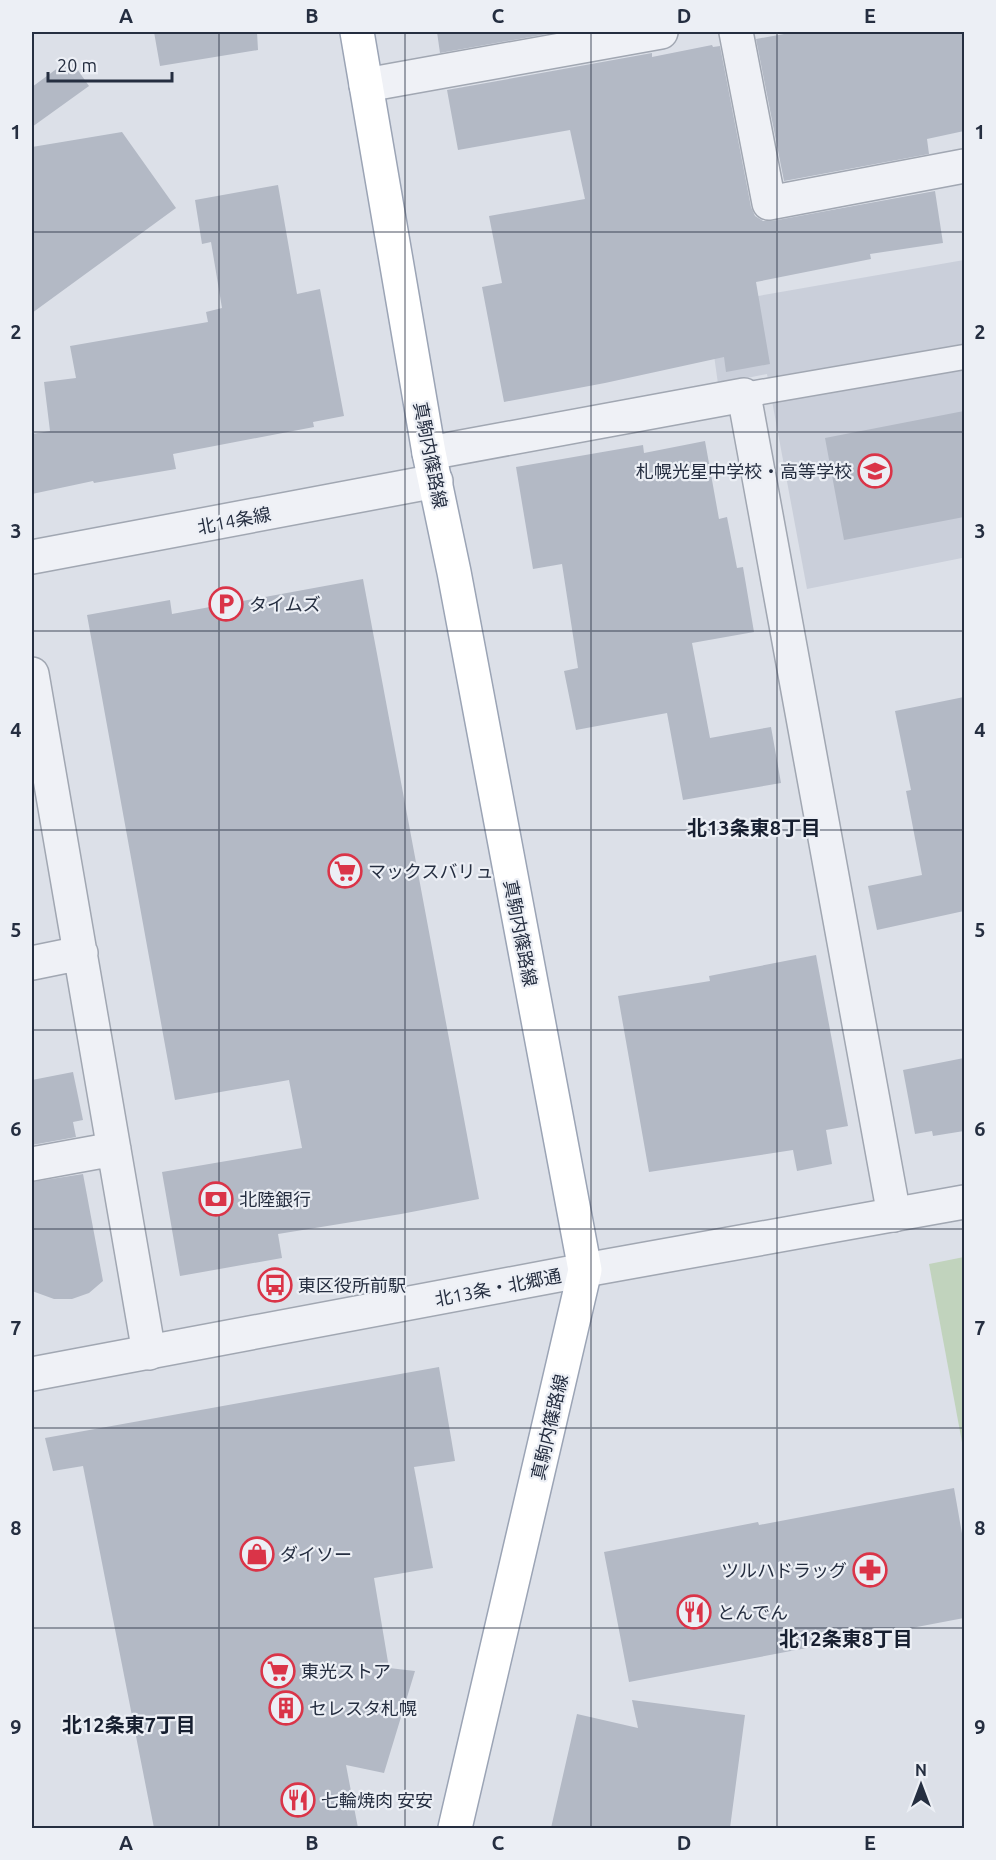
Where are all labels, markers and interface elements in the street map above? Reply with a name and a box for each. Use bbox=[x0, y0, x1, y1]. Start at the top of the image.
text: A bbox=[119, 4, 133, 27]
text: B bbox=[305, 4, 319, 27]
text: C bbox=[492, 4, 505, 27]
text: D bbox=[677, 4, 691, 27]
text: E bbox=[864, 4, 876, 27]
scale bar bbox=[48, 45, 172, 83]
text: 20 m bbox=[57, 55, 97, 75]
text: 1 bbox=[10, 120, 22, 143]
text: 1 bbox=[974, 120, 986, 143]
text: 2 bbox=[10, 320, 22, 343]
text: 2 bbox=[974, 320, 986, 343]
street label: 真駒内篠路線 bbox=[411, 400, 451, 510]
school or university icon: 札幌光星中学校・高等学校 bbox=[857, 453, 893, 489]
place label: 札幌光星中学校・高等学校 bbox=[636, 461, 852, 481]
street label: 北14条線 bbox=[196, 503, 272, 537]
text: 3 bbox=[10, 519, 22, 542]
text: 3 bbox=[974, 519, 986, 542]
parking icon: タイムズ bbox=[208, 586, 244, 622]
place label: タイムズ bbox=[249, 594, 321, 614]
text: 4 bbox=[10, 718, 22, 741]
text: 4 bbox=[974, 718, 986, 741]
district label: 北13条東8丁目 bbox=[687, 816, 821, 839]
supermarket icon: マックスバリュ bbox=[327, 853, 363, 889]
place label: マックスバリュ bbox=[368, 861, 493, 881]
street label: 真駒内篠路線 bbox=[501, 878, 541, 988]
text: 5 bbox=[10, 918, 22, 941]
text: 5 bbox=[974, 918, 986, 941]
text: 6 bbox=[10, 1117, 22, 1140]
text: 6 bbox=[974, 1117, 986, 1140]
bank icon: 北陸銀行 bbox=[198, 1181, 234, 1217]
place label: 北陸銀行 bbox=[239, 1189, 311, 1209]
street label: 北13条・北郷通 bbox=[433, 1265, 563, 1309]
bus stop icon: 東区役所前駅 bbox=[257, 1267, 293, 1303]
place label: 東区役所前駅 bbox=[298, 1275, 406, 1295]
text: 7 bbox=[10, 1316, 22, 1339]
text: 7 bbox=[974, 1316, 986, 1339]
street label: 真駒内篠路線 bbox=[527, 1372, 571, 1482]
text: 8 bbox=[10, 1516, 22, 1539]
text: 8 bbox=[974, 1516, 986, 1539]
shop icon: ダイソー bbox=[239, 1536, 275, 1572]
place label: ダイソー bbox=[280, 1544, 352, 1564]
pharmacy icon: ツルハドラッグ bbox=[852, 1552, 888, 1588]
place label: ツルハドラッグ bbox=[721, 1560, 847, 1580]
restaurant icon: とんでん bbox=[676, 1594, 712, 1630]
place label: とんでん bbox=[717, 1602, 788, 1622]
district label: 北12条東8丁目 bbox=[779, 1627, 913, 1650]
supermarket icon: 東光ストア bbox=[260, 1653, 296, 1689]
place label: 東光ストア bbox=[301, 1661, 391, 1681]
building icon: セレスタ札幌 bbox=[268, 1690, 304, 1726]
place label: セレスタ札幌 bbox=[309, 1698, 417, 1718]
district label: 北12条東7丁目 bbox=[62, 1713, 196, 1736]
text: 9 bbox=[10, 1715, 22, 1738]
text: 9 bbox=[974, 1715, 986, 1738]
north arrow bbox=[891, 1755, 951, 1815]
text: N bbox=[915, 1761, 927, 1779]
restaurant icon: 七輪焼肉 安安 bbox=[280, 1782, 316, 1818]
place label: 七輪焼肉 安安 bbox=[321, 1790, 433, 1810]
text: A bbox=[119, 1831, 133, 1854]
text: B bbox=[305, 1831, 319, 1854]
text: C bbox=[492, 1831, 505, 1854]
text: D bbox=[677, 1831, 691, 1854]
text: E bbox=[864, 1831, 876, 1854]

